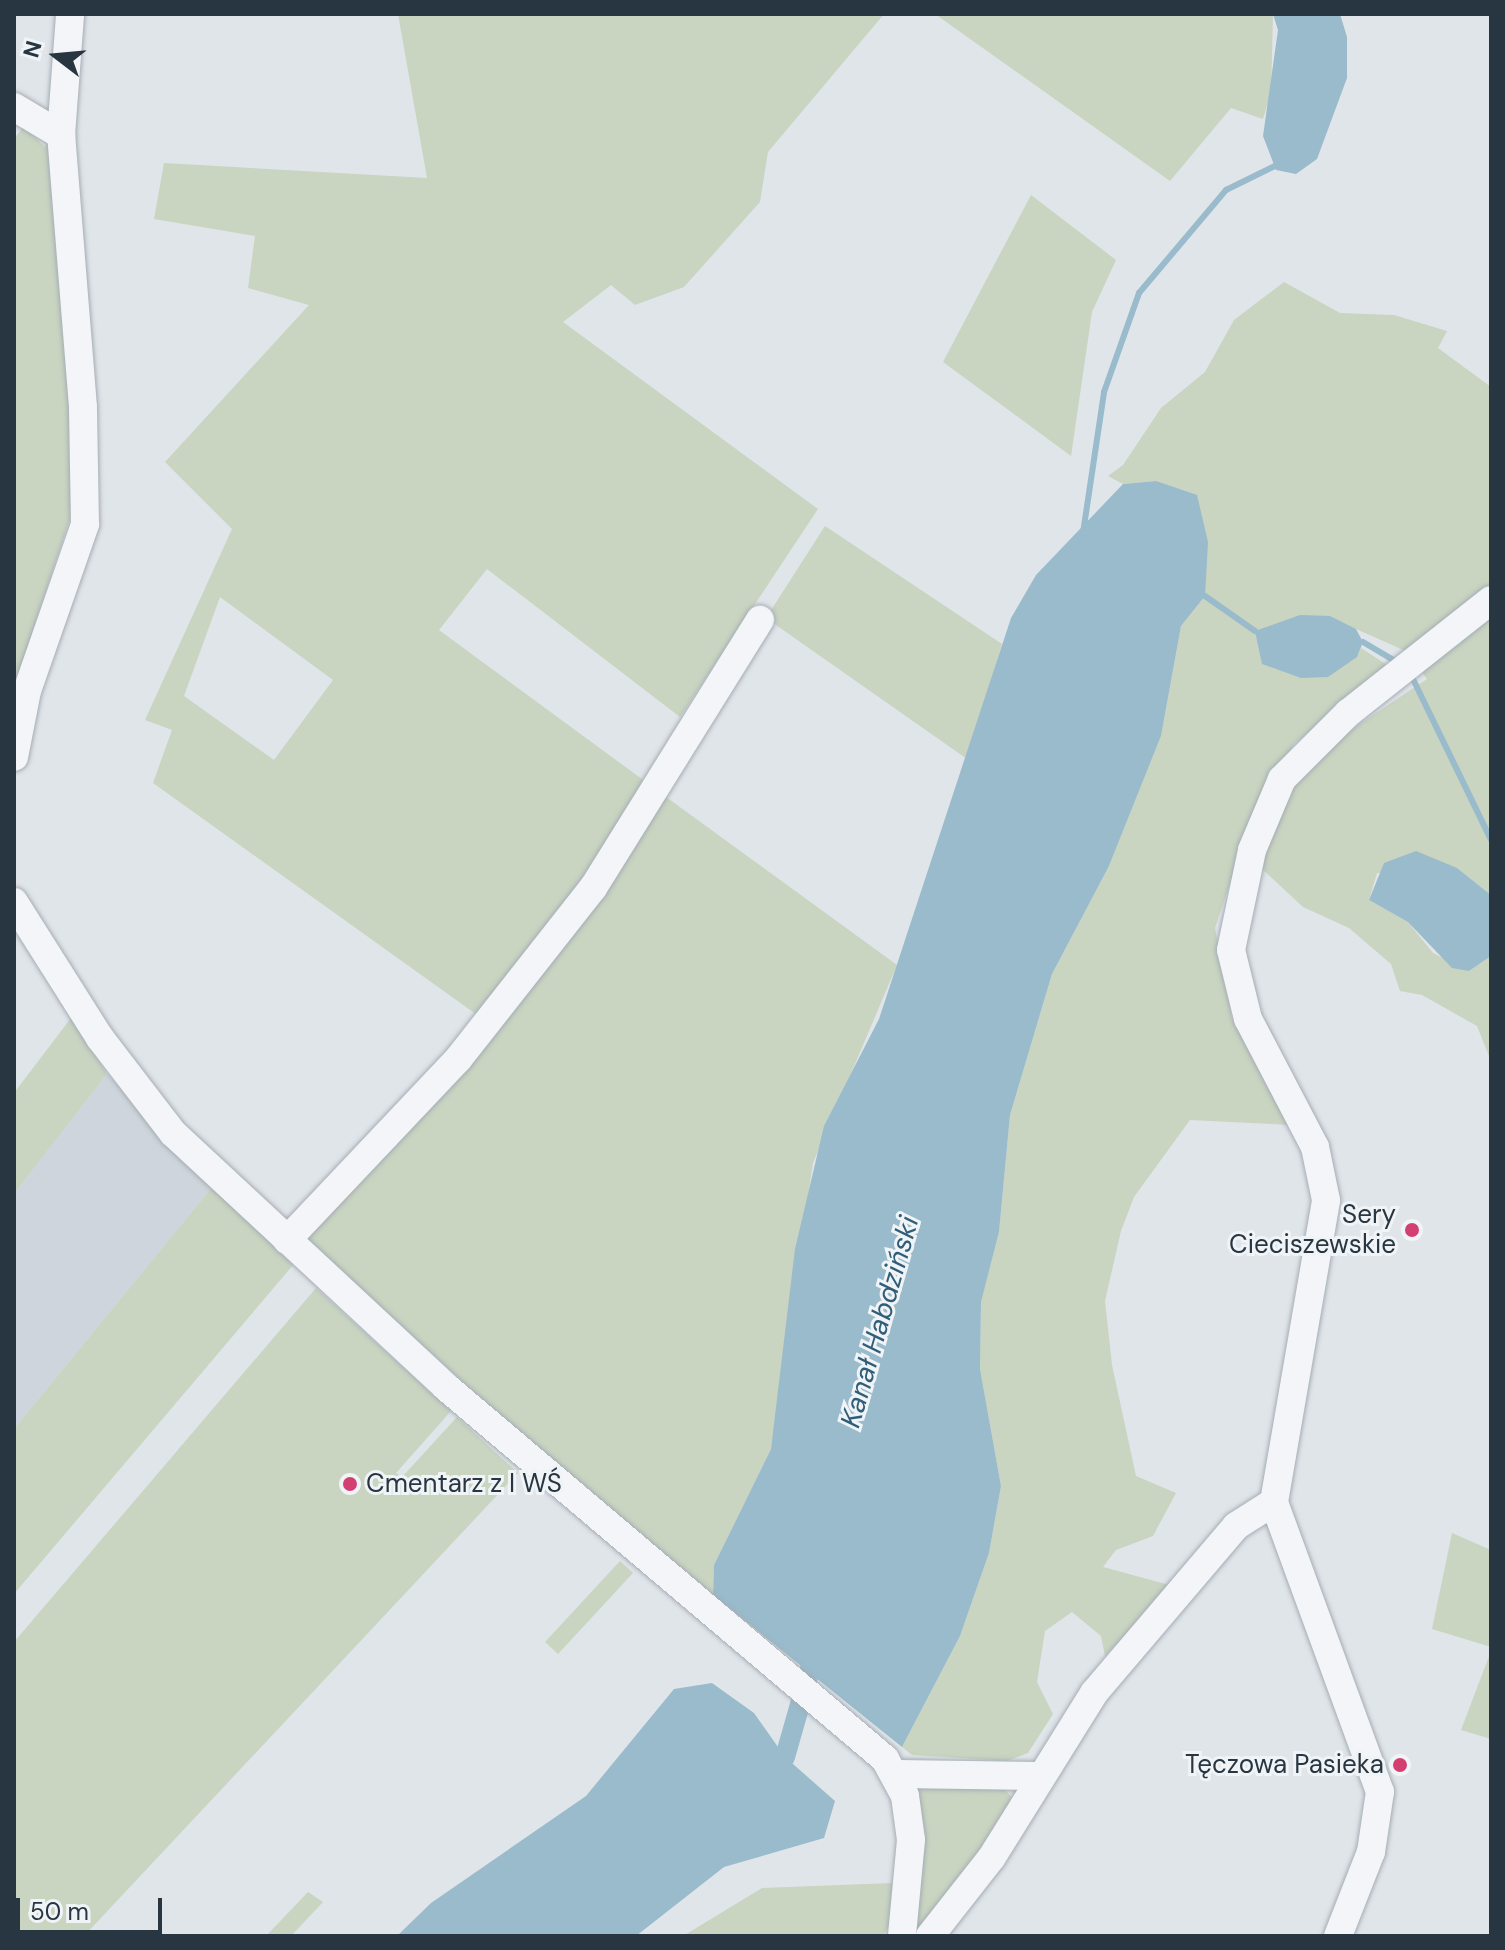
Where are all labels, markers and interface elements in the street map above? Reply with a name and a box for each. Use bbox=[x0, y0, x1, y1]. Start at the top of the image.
north arrow bbox=[16, 16, 96, 96]
text: N bbox=[16, 38, 49, 61]
place label: Sery Cieciszewskie bbox=[1229, 1199, 1396, 1260]
water label: Kanał Habdziński bbox=[834, 1213, 926, 1431]
marker: Sery Cieciszewskie bbox=[1403, 1221, 1421, 1239]
place label: Cmentarz z I WŚ bbox=[366, 1468, 562, 1500]
marker: Cmentarz z I WŚ bbox=[341, 1475, 359, 1493]
place label: Tęczowa Pasieka bbox=[1185, 1749, 1384, 1781]
marker: Tęczowa Pasieka bbox=[1391, 1756, 1409, 1774]
scale bar bbox=[20, 1882, 166, 1932]
text: 50 m bbox=[30, 1896, 89, 1927]

